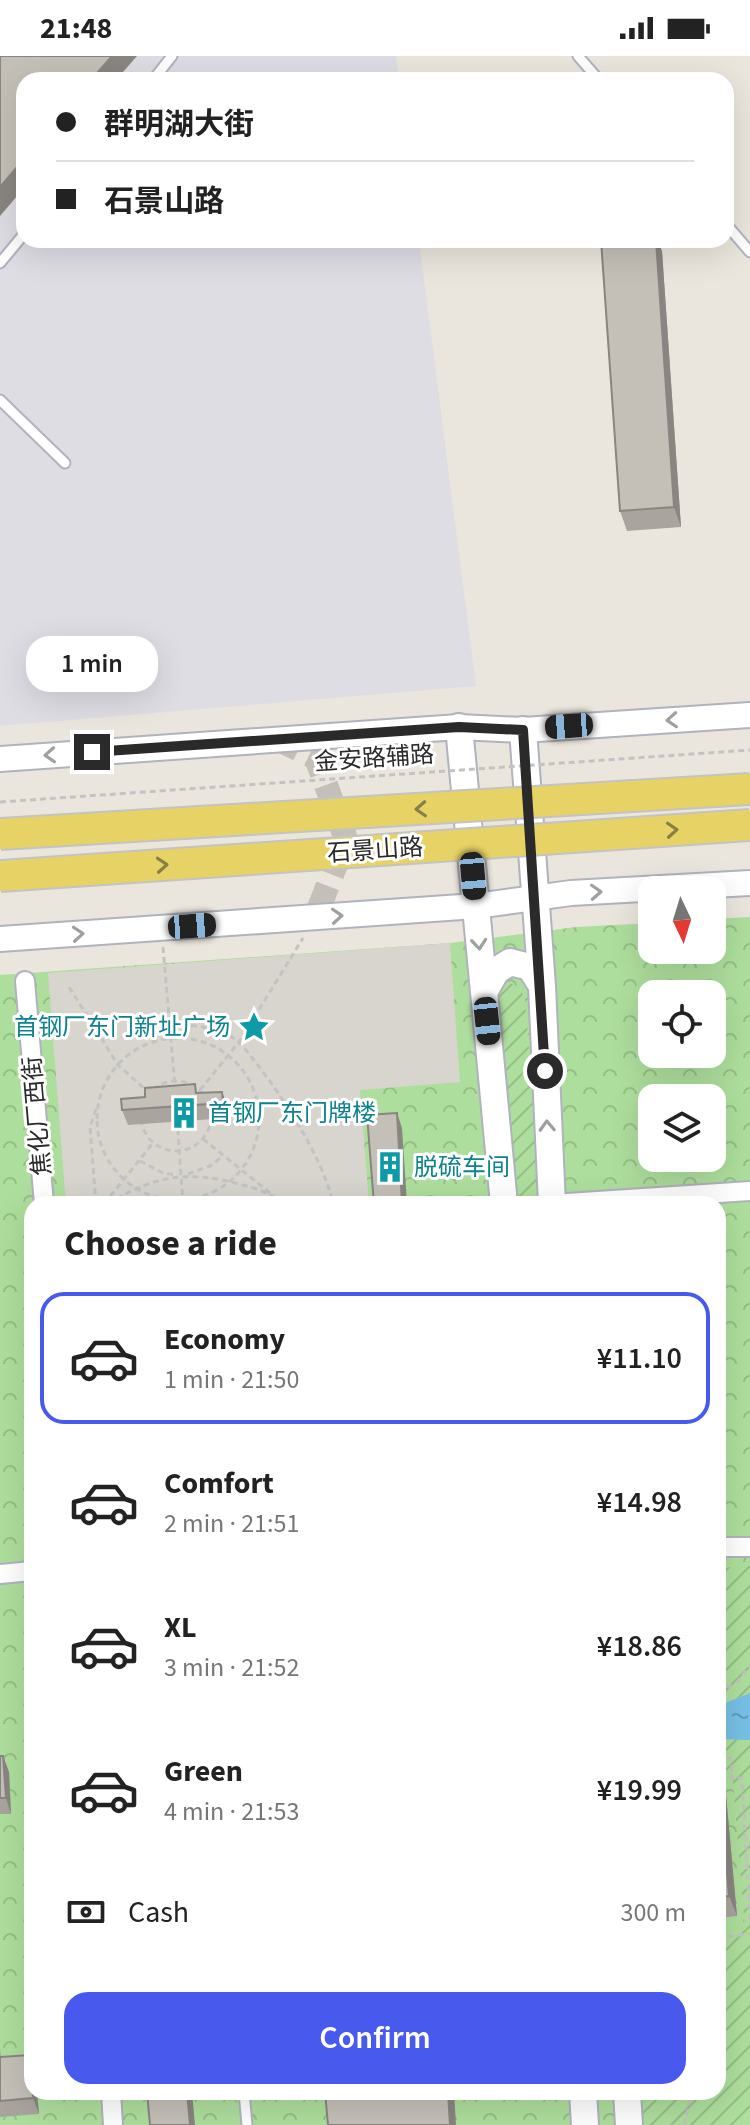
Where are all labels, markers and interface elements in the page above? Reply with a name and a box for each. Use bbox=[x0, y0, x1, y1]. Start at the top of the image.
text: 21:48 bbox=[40, 7, 112, 50]
text: 群明湖大街 bbox=[104, 103, 254, 146]
text: 石景山路 bbox=[104, 180, 224, 223]
callout: 1 min bbox=[26, 636, 158, 692]
text: 1 min bbox=[61, 645, 123, 682]
one-way arrow bbox=[665, 711, 678, 728]
car bbox=[544, 712, 594, 740]
route end bbox=[74, 734, 110, 770]
street label: 金安路辅路 bbox=[313, 737, 435, 780]
one-way arrow bbox=[43, 746, 56, 763]
one-way arrow bbox=[414, 800, 427, 817]
one-way arrow bbox=[667, 822, 679, 839]
street label: 石景山路 bbox=[326, 830, 424, 871]
car bbox=[459, 851, 487, 901]
one-way arrow bbox=[156, 857, 169, 874]
north arrow bbox=[638, 876, 726, 964]
map controls bbox=[638, 876, 726, 1172]
one-way arrow bbox=[590, 884, 603, 901]
one-way arrow bbox=[331, 908, 344, 925]
car bbox=[167, 912, 217, 940]
one-way arrow bbox=[72, 926, 85, 943]
one-way arrow bbox=[471, 938, 488, 951]
button: locate bbox=[638, 980, 726, 1068]
car bbox=[473, 996, 501, 1046]
place label: 首钢厂东门新址广场 bbox=[14, 1010, 230, 1045]
place icon: 首钢厂东门新址广场 bbox=[237, 1010, 271, 1044]
route start bbox=[527, 1053, 563, 1089]
street label: 焦化厂西街 bbox=[15, 1055, 60, 1177]
button: layers bbox=[638, 1084, 726, 1172]
building icon: 首钢厂东门牌楼 bbox=[167, 1096, 201, 1130]
place label: 首钢厂东门牌楼 bbox=[208, 1096, 376, 1131]
one-way arrow bbox=[539, 1119, 556, 1132]
building icon: 脱硫车间 bbox=[373, 1150, 407, 1184]
place label: 脱硫车间 bbox=[414, 1150, 510, 1185]
text: Choose a ride bbox=[64, 1218, 277, 1269]
text: Economy bbox=[164, 1318, 285, 1361]
icon: car bbox=[68, 1322, 140, 1394]
text: ¥11.10 bbox=[597, 1337, 682, 1380]
text: 1 min · 21:50 bbox=[164, 1361, 299, 1398]
text: Comfort bbox=[164, 1462, 274, 1505]
icon: car bbox=[68, 1466, 140, 1538]
text: ¥14.98 bbox=[597, 1481, 682, 1524]
text: 2 min · 21:51 bbox=[164, 1505, 299, 1542]
text: XL bbox=[164, 1606, 197, 1649]
icon: car bbox=[68, 1610, 140, 1682]
text: ¥18.86 bbox=[597, 1625, 682, 1668]
text: 3 min · 21:52 bbox=[164, 1649, 299, 1686]
text: Green bbox=[164, 1750, 243, 1793]
icon: car bbox=[68, 1754, 140, 1826]
text: ¥19.99 bbox=[597, 1769, 682, 1812]
text: 4 min · 21:53 bbox=[164, 1793, 299, 1830]
icon: cash bbox=[64, 1890, 108, 1934]
text: Cash bbox=[128, 1891, 189, 1934]
text: 300 m bbox=[620, 1894, 686, 1931]
button: Confirm bbox=[64, 1992, 686, 2084]

